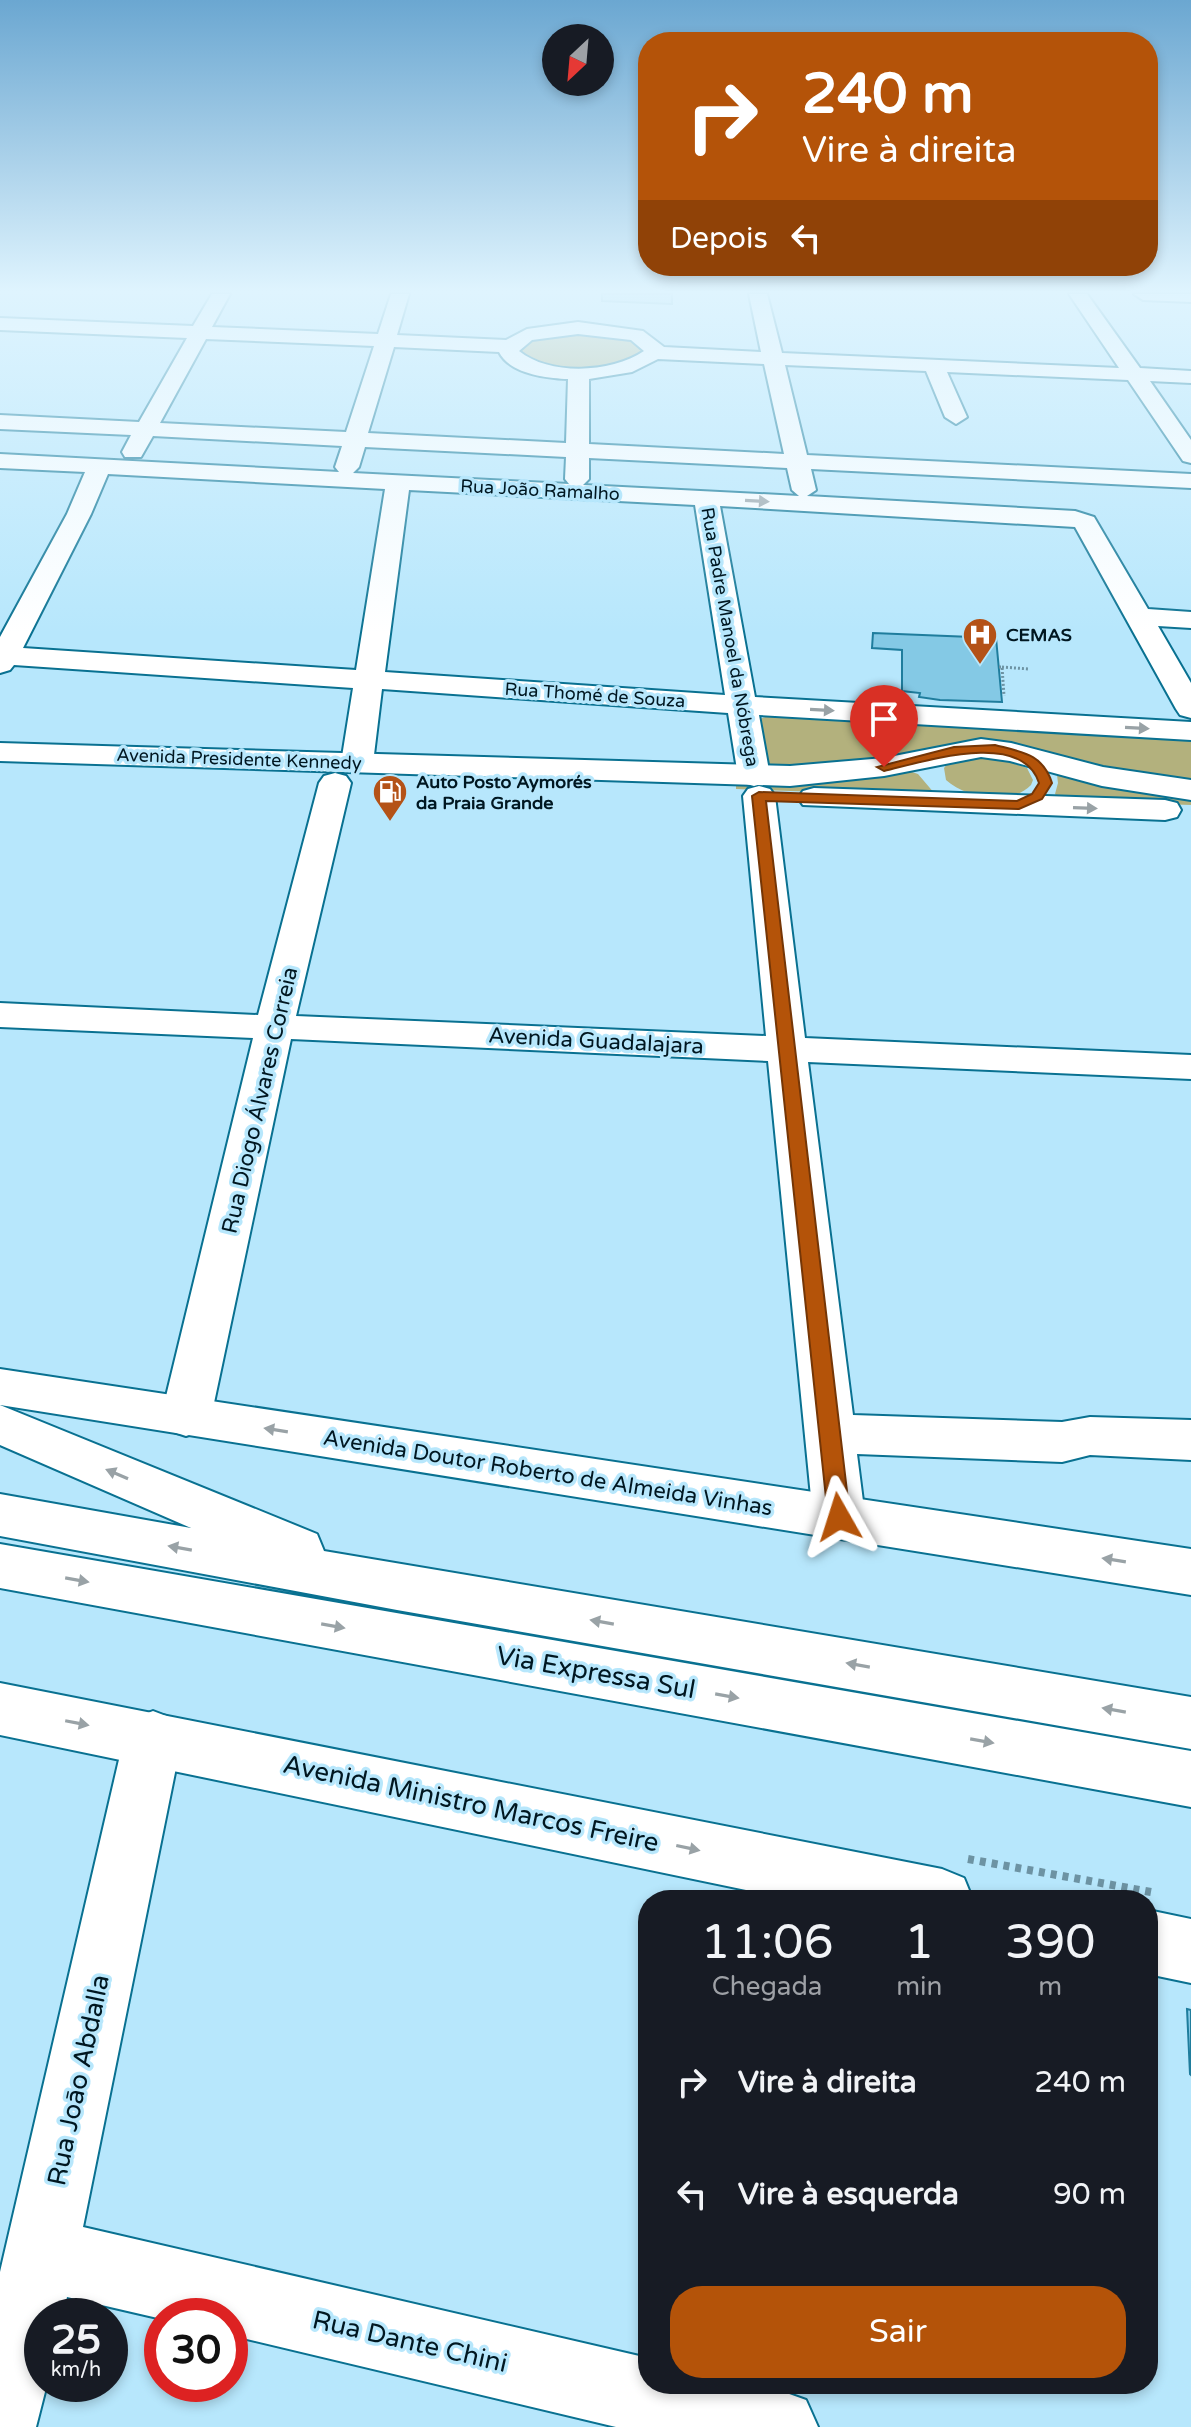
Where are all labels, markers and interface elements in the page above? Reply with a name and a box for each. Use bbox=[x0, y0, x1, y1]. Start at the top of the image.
north arrow bbox=[542, 24, 614, 96]
map controls bbox=[542, 24, 614, 96]
text: 240 m bbox=[802, 61, 973, 128]
icon: right bbox=[670, 64, 774, 168]
text: Vire à direita bbox=[802, 129, 1016, 172]
icon: left bbox=[784, 216, 828, 260]
text: Depois bbox=[670, 220, 768, 257]
street label: Rua João Ramalho bbox=[460, 475, 620, 505]
one-way arrow bbox=[745, 495, 770, 508]
street label: Rua Padre Manoel da Nóbrega bbox=[696, 506, 764, 768]
hospital icon: CEMAS bbox=[961, 616, 999, 666]
place label: CEMAS bbox=[1006, 624, 1072, 646]
street label: Rua Thomé de Souza bbox=[504, 678, 686, 712]
pin bbox=[850, 685, 918, 767]
icon: arrive bbox=[862, 697, 906, 741]
one-way arrow bbox=[810, 704, 835, 717]
one-way arrow bbox=[1125, 722, 1150, 735]
street label: Avenida Presidente Kennedy bbox=[116, 744, 362, 774]
place label: Auto Posto Aymorés da Praia Grande bbox=[416, 771, 592, 814]
fuel station icon: Auto Posto Aymorés da Praia Grande bbox=[371, 773, 409, 823]
one-way arrow bbox=[1073, 801, 1098, 814]
street label: Rua Diogo Álvares Correia bbox=[216, 964, 303, 1236]
street label: Avenida Guadalajara bbox=[488, 1022, 704, 1060]
one-way arrow bbox=[263, 1424, 288, 1436]
street label: Avenida Doutor Roberto de Almeida Vinhas bbox=[321, 1425, 774, 1521]
one-way arrow bbox=[105, 1468, 129, 1481]
position arrow bbox=[797, 1475, 881, 1559]
one-way arrow bbox=[167, 1541, 192, 1553]
one-way arrow bbox=[1101, 1553, 1126, 1566]
one-way arrow bbox=[65, 1574, 90, 1586]
one-way arrow bbox=[589, 1615, 614, 1627]
one-way arrow bbox=[321, 1620, 346, 1632]
street label: Via Expressa Sul bbox=[494, 1640, 698, 1705]
one-way arrow bbox=[845, 1658, 870, 1671]
one-way arrow bbox=[714, 1690, 739, 1702]
one-way arrow bbox=[1101, 1703, 1126, 1715]
one-way arrow bbox=[64, 1718, 89, 1730]
one-way arrow bbox=[970, 1736, 995, 1748]
street label: Avenida Ministro Marcos Freire bbox=[280, 1748, 662, 1858]
one-way arrow bbox=[676, 1842, 701, 1855]
text: 11:06 bbox=[701, 1914, 834, 1972]
text: 1 bbox=[904, 1914, 934, 1972]
text: 390 bbox=[1005, 1914, 1095, 1972]
text: Chegada bbox=[712, 1971, 822, 2002]
text: min bbox=[896, 1971, 942, 2002]
text: m bbox=[1038, 1971, 1062, 2002]
street label: Rua Joāo Abdalla bbox=[41, 1972, 116, 2189]
icon: right bbox=[670, 2060, 714, 2104]
text: Vire à direita bbox=[738, 2064, 917, 2101]
text: 240 m bbox=[1034, 2064, 1126, 2101]
icon: left bbox=[670, 2172, 714, 2216]
text: Vire à esquerda bbox=[738, 2176, 959, 2213]
text: 90 m bbox=[1053, 2176, 1126, 2213]
button: Sair bbox=[670, 2286, 1126, 2378]
speed limit sign: 30 bbox=[144, 2298, 248, 2402]
street label: Rua Dante Chini bbox=[309, 2304, 510, 2379]
text: 25 bbox=[51, 2316, 101, 2364]
text: km/h bbox=[51, 2358, 101, 2382]

